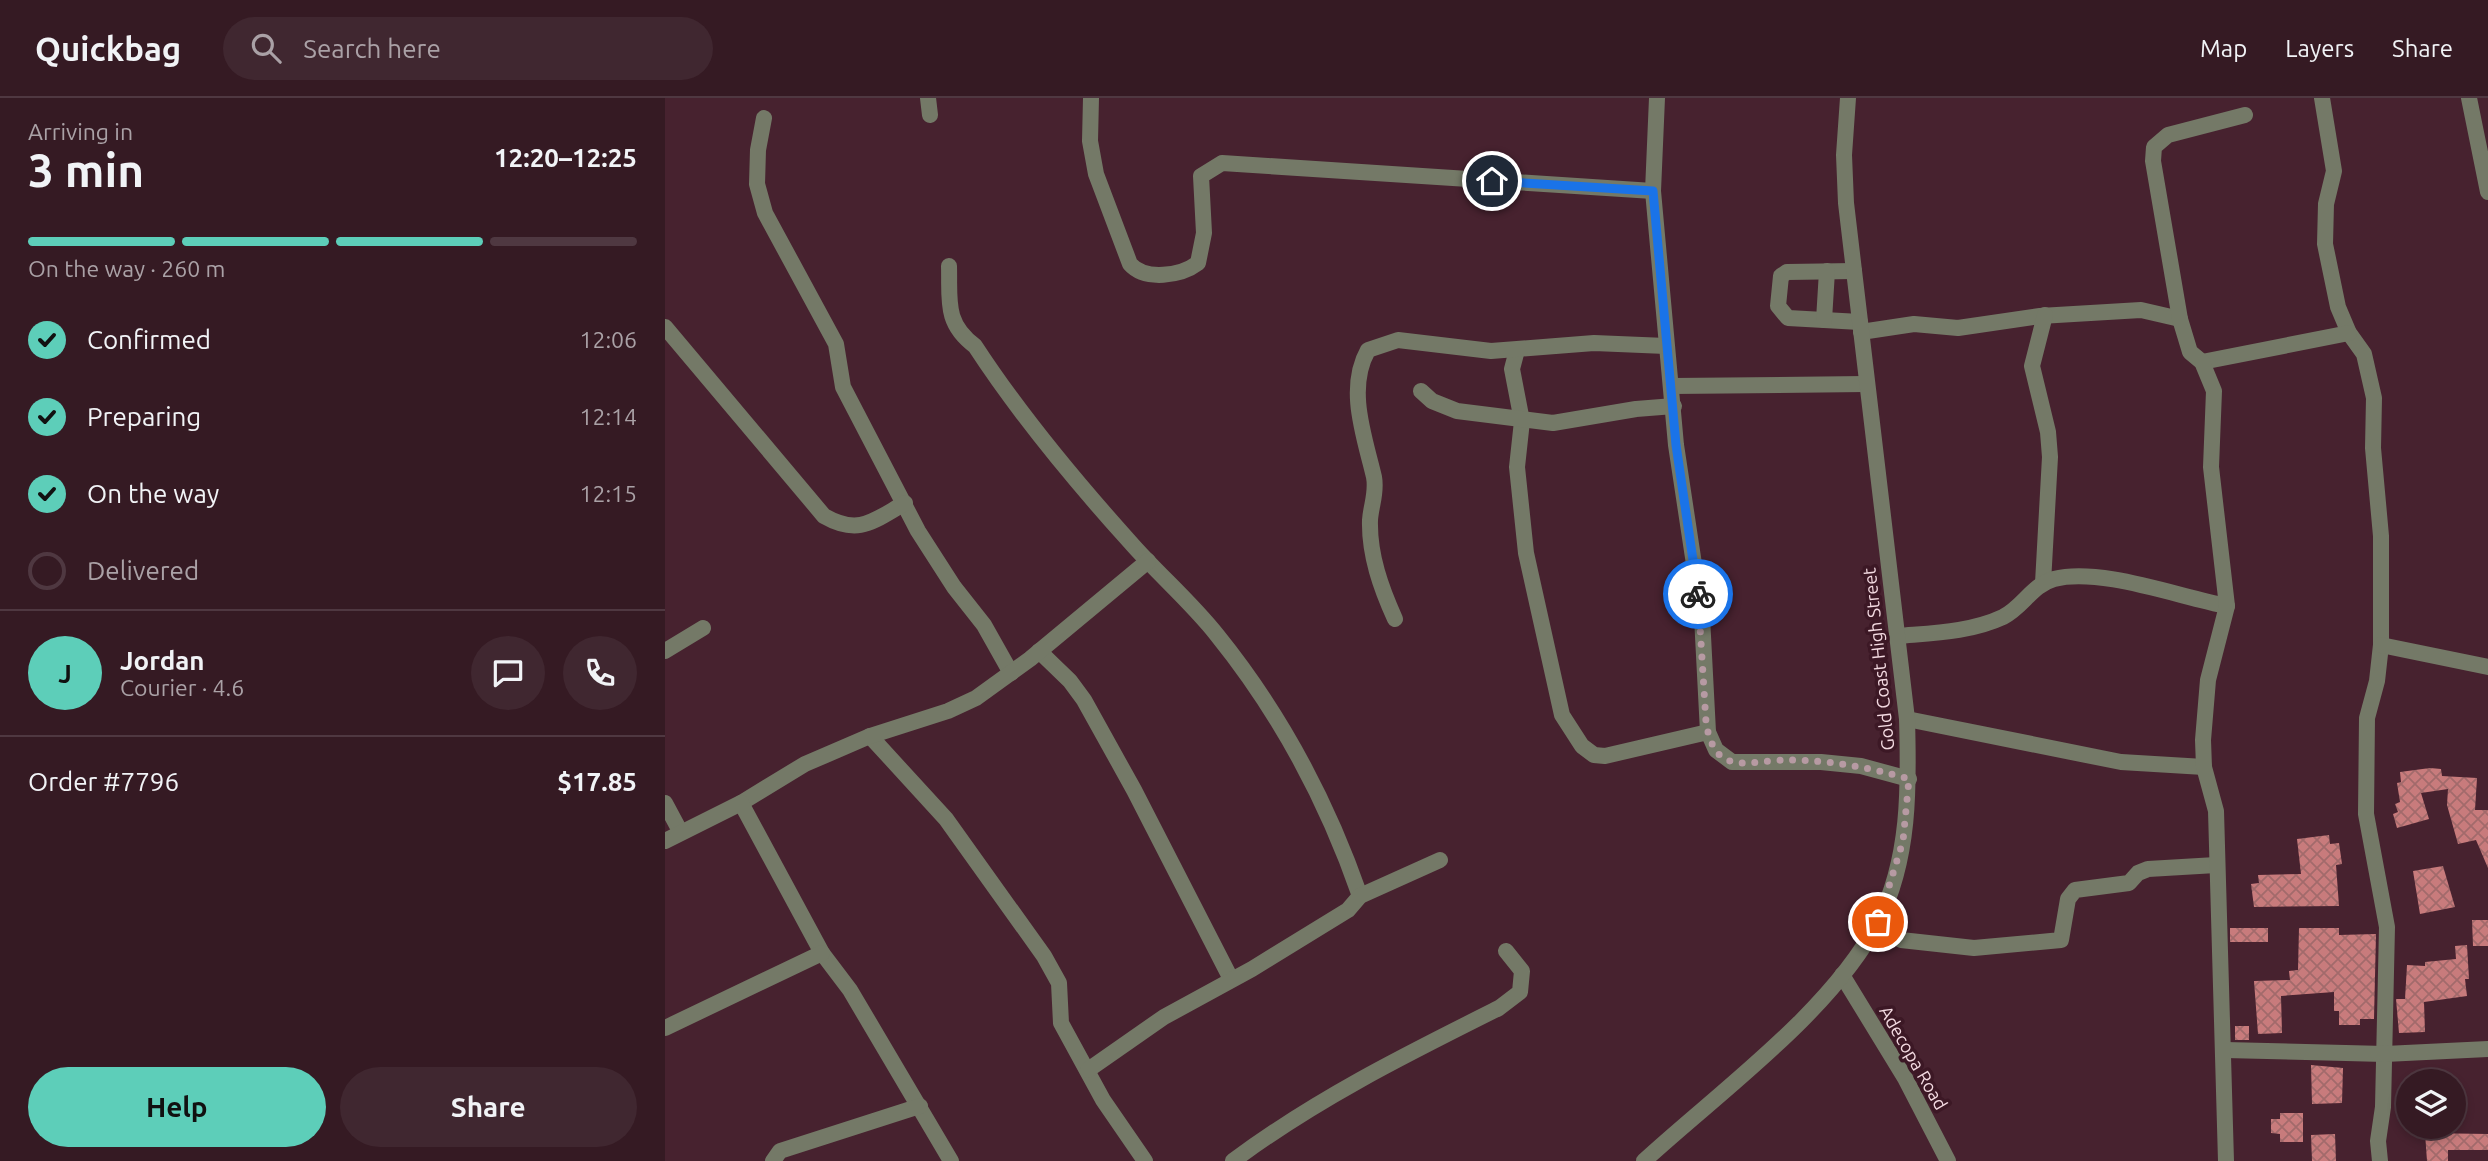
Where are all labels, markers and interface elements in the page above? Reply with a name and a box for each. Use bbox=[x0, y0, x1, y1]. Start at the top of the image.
search box bbox=[223, 17, 713, 80]
icon: search bbox=[247, 29, 285, 67]
text: Quickbag bbox=[35, 30, 181, 67]
text: Search here bbox=[303, 34, 441, 63]
text: Map bbox=[2200, 35, 2247, 62]
text: Layers bbox=[2285, 35, 2354, 62]
text: Share bbox=[2392, 35, 2453, 62]
text: Arriving in bbox=[28, 119, 133, 144]
text: 12:20–12:25 bbox=[494, 143, 637, 172]
text: 3 min bbox=[28, 144, 144, 196]
pin bbox=[1462, 151, 1522, 211]
icon: home bbox=[1473, 162, 1511, 200]
text: On the way · 260 m bbox=[28, 256, 225, 281]
icon: check bbox=[28, 321, 66, 359]
text: Confirmed bbox=[87, 325, 211, 354]
text: 12:06 bbox=[579, 327, 637, 352]
icon: check bbox=[28, 398, 66, 436]
text: Preparing bbox=[87, 402, 201, 431]
text: 12:14 bbox=[579, 404, 637, 429]
icon: check bbox=[28, 475, 66, 513]
text: On the way bbox=[87, 479, 219, 508]
text: 12:15 bbox=[579, 481, 637, 506]
text: Delivered bbox=[87, 556, 199, 585]
courier bbox=[1663, 559, 1733, 629]
street label: Gold Coast High Street bbox=[1858, 567, 1898, 751]
icon: bike bbox=[1679, 575, 1717, 613]
button: chat bbox=[471, 636, 545, 710]
button: phone bbox=[563, 636, 637, 710]
text: Jordan bbox=[120, 646, 205, 675]
text: J bbox=[58, 659, 72, 688]
text: Courier · 4.6 bbox=[120, 675, 244, 700]
text: Order #7796 bbox=[28, 767, 179, 796]
text: $17.85 bbox=[557, 767, 637, 796]
pin bbox=[1848, 892, 1908, 952]
icon: bag bbox=[1859, 903, 1897, 941]
street label: Adecopa Road bbox=[1876, 1002, 1952, 1113]
button: Help bbox=[28, 1067, 326, 1147]
button: Share bbox=[340, 1067, 637, 1147]
map controls bbox=[2396, 1069, 2466, 1139]
button: layers bbox=[2396, 1069, 2466, 1139]

